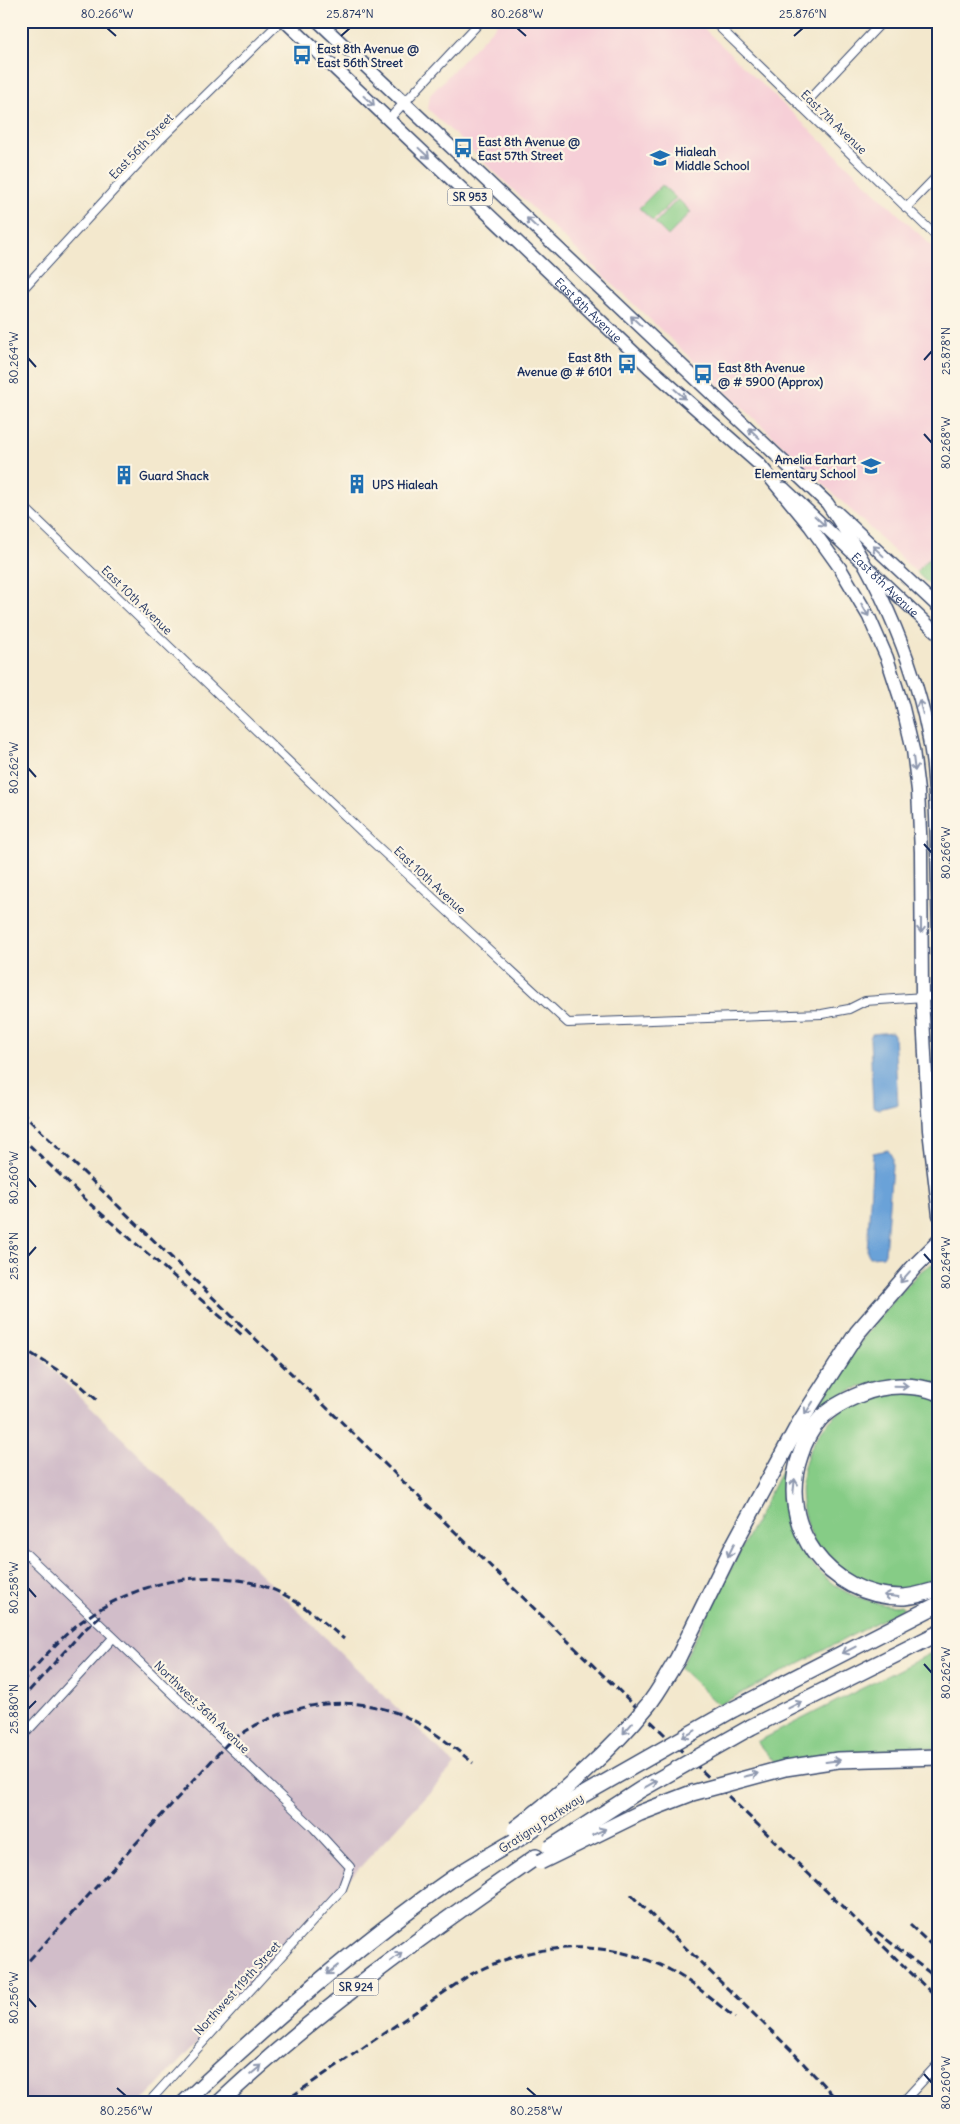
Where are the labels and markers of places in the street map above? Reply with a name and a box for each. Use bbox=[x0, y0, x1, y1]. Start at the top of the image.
place label: East 8th Avenue @ East 56th Street bbox=[317, 41, 419, 70]
bus stop icon: East 8th Avenue @ East 56th Street bbox=[291, 44, 313, 66]
place label: East 8th Avenue @ East 57th Street bbox=[478, 134, 580, 163]
bus stop icon: East 8th Avenue @ East 57th Street bbox=[452, 137, 474, 159]
place label: Hialeah Middle School bbox=[675, 144, 750, 173]
school or university icon: Hialeah Middle School bbox=[649, 147, 671, 169]
place label: East 8th Avenue @ # 6101 bbox=[517, 350, 612, 380]
bus stop icon: East 8th Avenue @ # 6101 bbox=[616, 353, 638, 375]
place label: East 8th Avenue @ # 5900 (Approx) bbox=[718, 360, 824, 390]
bus stop icon: East 8th Avenue @ # 5900 (Approx) bbox=[692, 363, 714, 385]
place label: Amelia Earhart Elementary School bbox=[755, 452, 857, 482]
school or university icon: Amelia Earhart Elementary School bbox=[860, 455, 882, 477]
building icon: Guard Shack bbox=[113, 464, 135, 486]
place label: Guard Shack bbox=[139, 468, 209, 483]
building icon: UPS Hialeah bbox=[346, 473, 368, 495]
place label: UPS Hialeah bbox=[372, 477, 438, 492]

